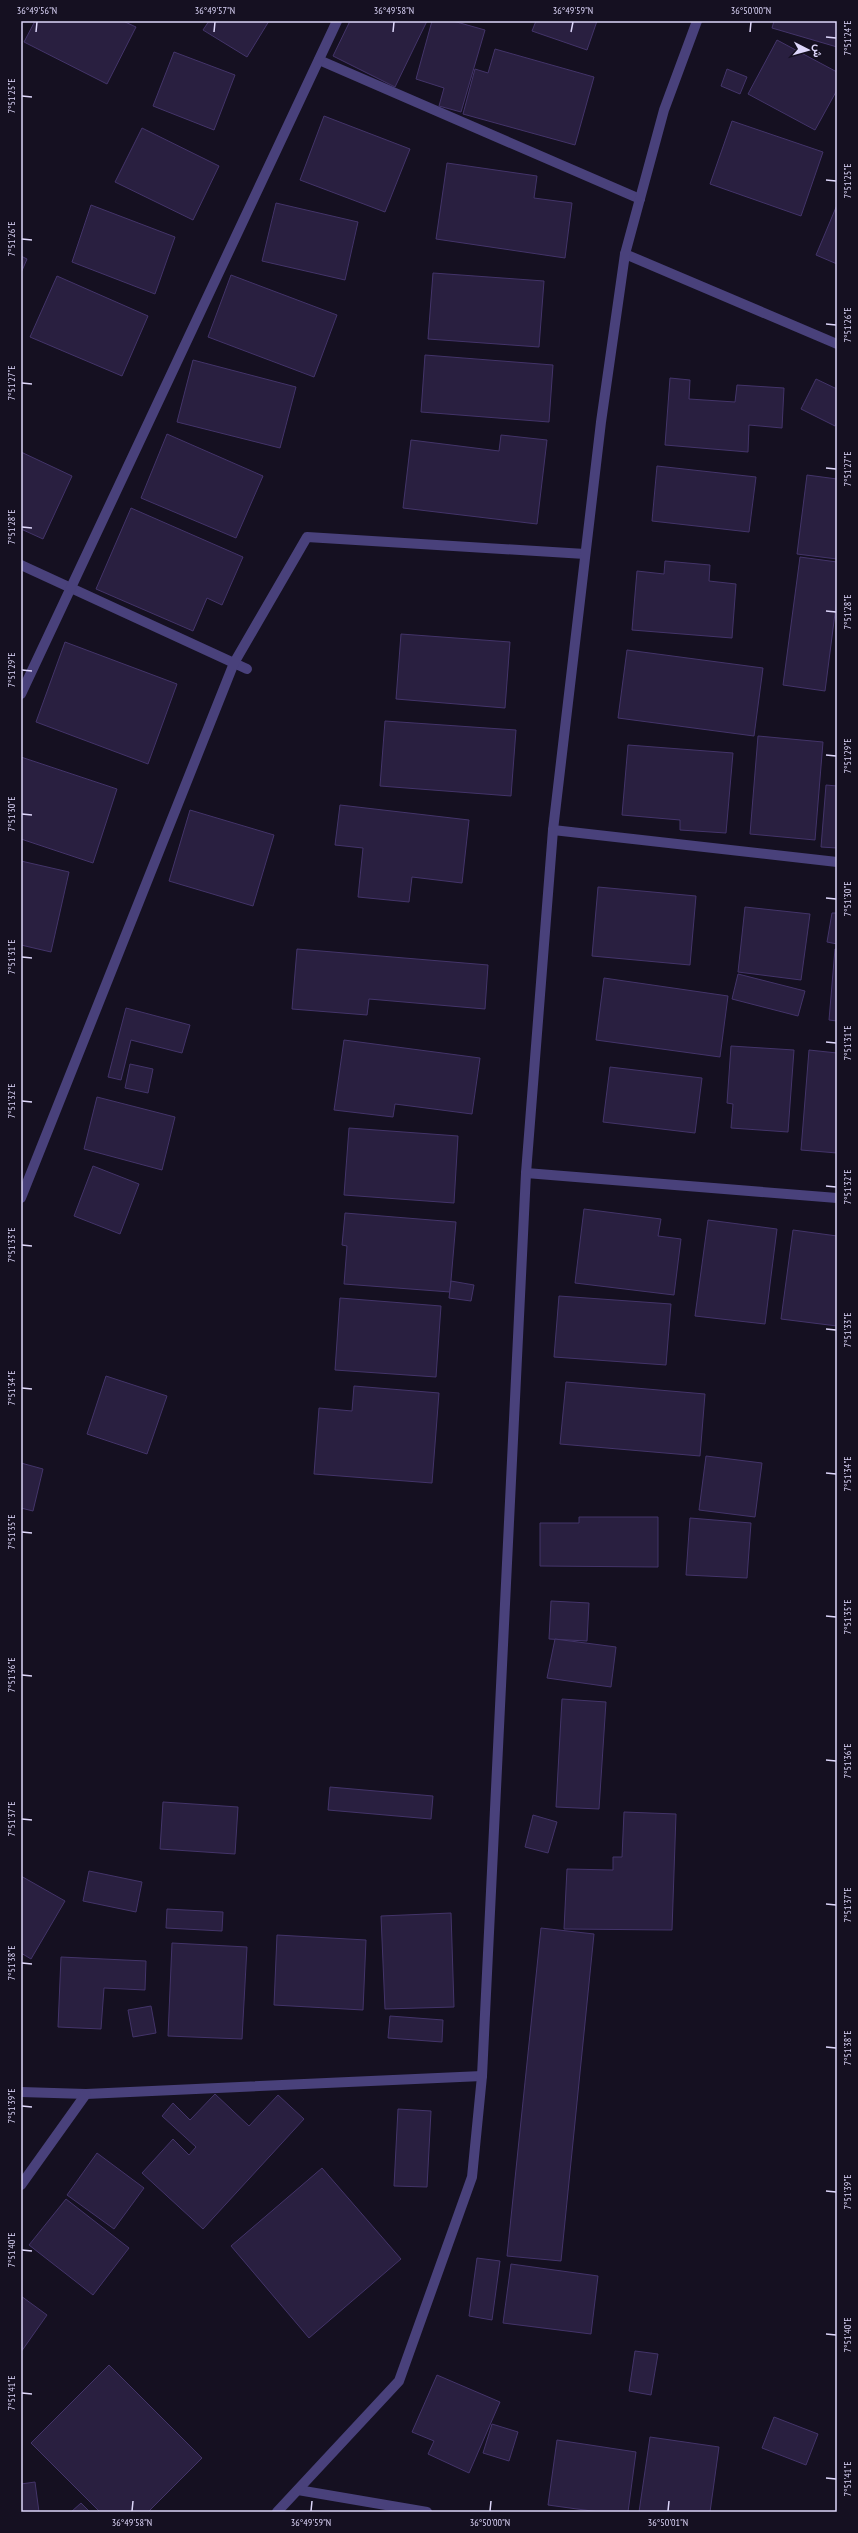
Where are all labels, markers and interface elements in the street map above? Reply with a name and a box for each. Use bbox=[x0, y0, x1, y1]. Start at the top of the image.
text: 36°49'56"N bbox=[17, 4, 57, 17]
text: 36°49'57"N bbox=[195, 4, 235, 17]
text: 36°49'58"N bbox=[374, 4, 414, 17]
text: 36°49'59"N bbox=[553, 4, 593, 17]
text: 36°50'00"N bbox=[731, 4, 771, 17]
text: 7°51'24"E bbox=[841, 21, 854, 55]
north arrow bbox=[788, 30, 828, 70]
text: ش bbox=[810, 44, 826, 58]
text: 7°51'25"E bbox=[5, 79, 18, 113]
text: 7°51'25"E bbox=[841, 164, 854, 198]
text: 7°51'26"E bbox=[5, 222, 18, 256]
text: 7°51'26"E bbox=[841, 308, 854, 342]
text: 7°51'27"E bbox=[5, 366, 18, 400]
text: 7°51'27"E bbox=[841, 452, 854, 486]
text: 7°51'28"E bbox=[5, 510, 18, 544]
text: 7°51'28"E bbox=[841, 595, 854, 629]
text: 7°51'29"E bbox=[5, 653, 18, 687]
text: 7°51'29"E bbox=[841, 739, 854, 773]
text: 7°51'30"E bbox=[5, 797, 18, 831]
text: 7°51'30"E bbox=[841, 882, 854, 916]
text: 7°51'31"E bbox=[5, 940, 18, 974]
text: 7°51'31"E bbox=[841, 1026, 854, 1060]
text: 7°51'32"E bbox=[5, 1084, 18, 1118]
text: 7°51'32"E bbox=[841, 1170, 854, 1204]
text: 7°51'33"E bbox=[5, 1228, 18, 1262]
text: 7°51'33"E bbox=[841, 1313, 854, 1347]
text: 7°51'34"E bbox=[5, 1371, 18, 1405]
text: 7°51'34"E bbox=[841, 1457, 854, 1491]
text: 7°51'35"E bbox=[5, 1515, 18, 1549]
text: 7°51'35"E bbox=[841, 1600, 854, 1634]
text: 7°51'36"E bbox=[5, 1658, 18, 1692]
text: 7°51'36"E bbox=[841, 1744, 854, 1778]
text: 7°51'37"E bbox=[5, 1802, 18, 1836]
text: 7°51'37"E bbox=[841, 1888, 854, 1922]
text: 7°51'38"E bbox=[5, 1946, 18, 1980]
text: 7°51'38"E bbox=[841, 2031, 854, 2065]
text: 7°51'39"E bbox=[5, 2089, 18, 2123]
text: 7°51'39"E bbox=[841, 2175, 854, 2209]
text: 7°51'40"E bbox=[5, 2233, 18, 2267]
text: 7°51'40"E bbox=[841, 2318, 854, 2352]
text: 7°51'41"E bbox=[5, 2376, 18, 2410]
text: 7°51'41"E bbox=[841, 2462, 854, 2496]
text: 36°49'58"N bbox=[112, 2516, 152, 2529]
text: 36°49'59"N bbox=[291, 2516, 331, 2529]
text: 36°50'00"N bbox=[470, 2516, 510, 2529]
text: 36°50'01"N bbox=[648, 2516, 688, 2529]

